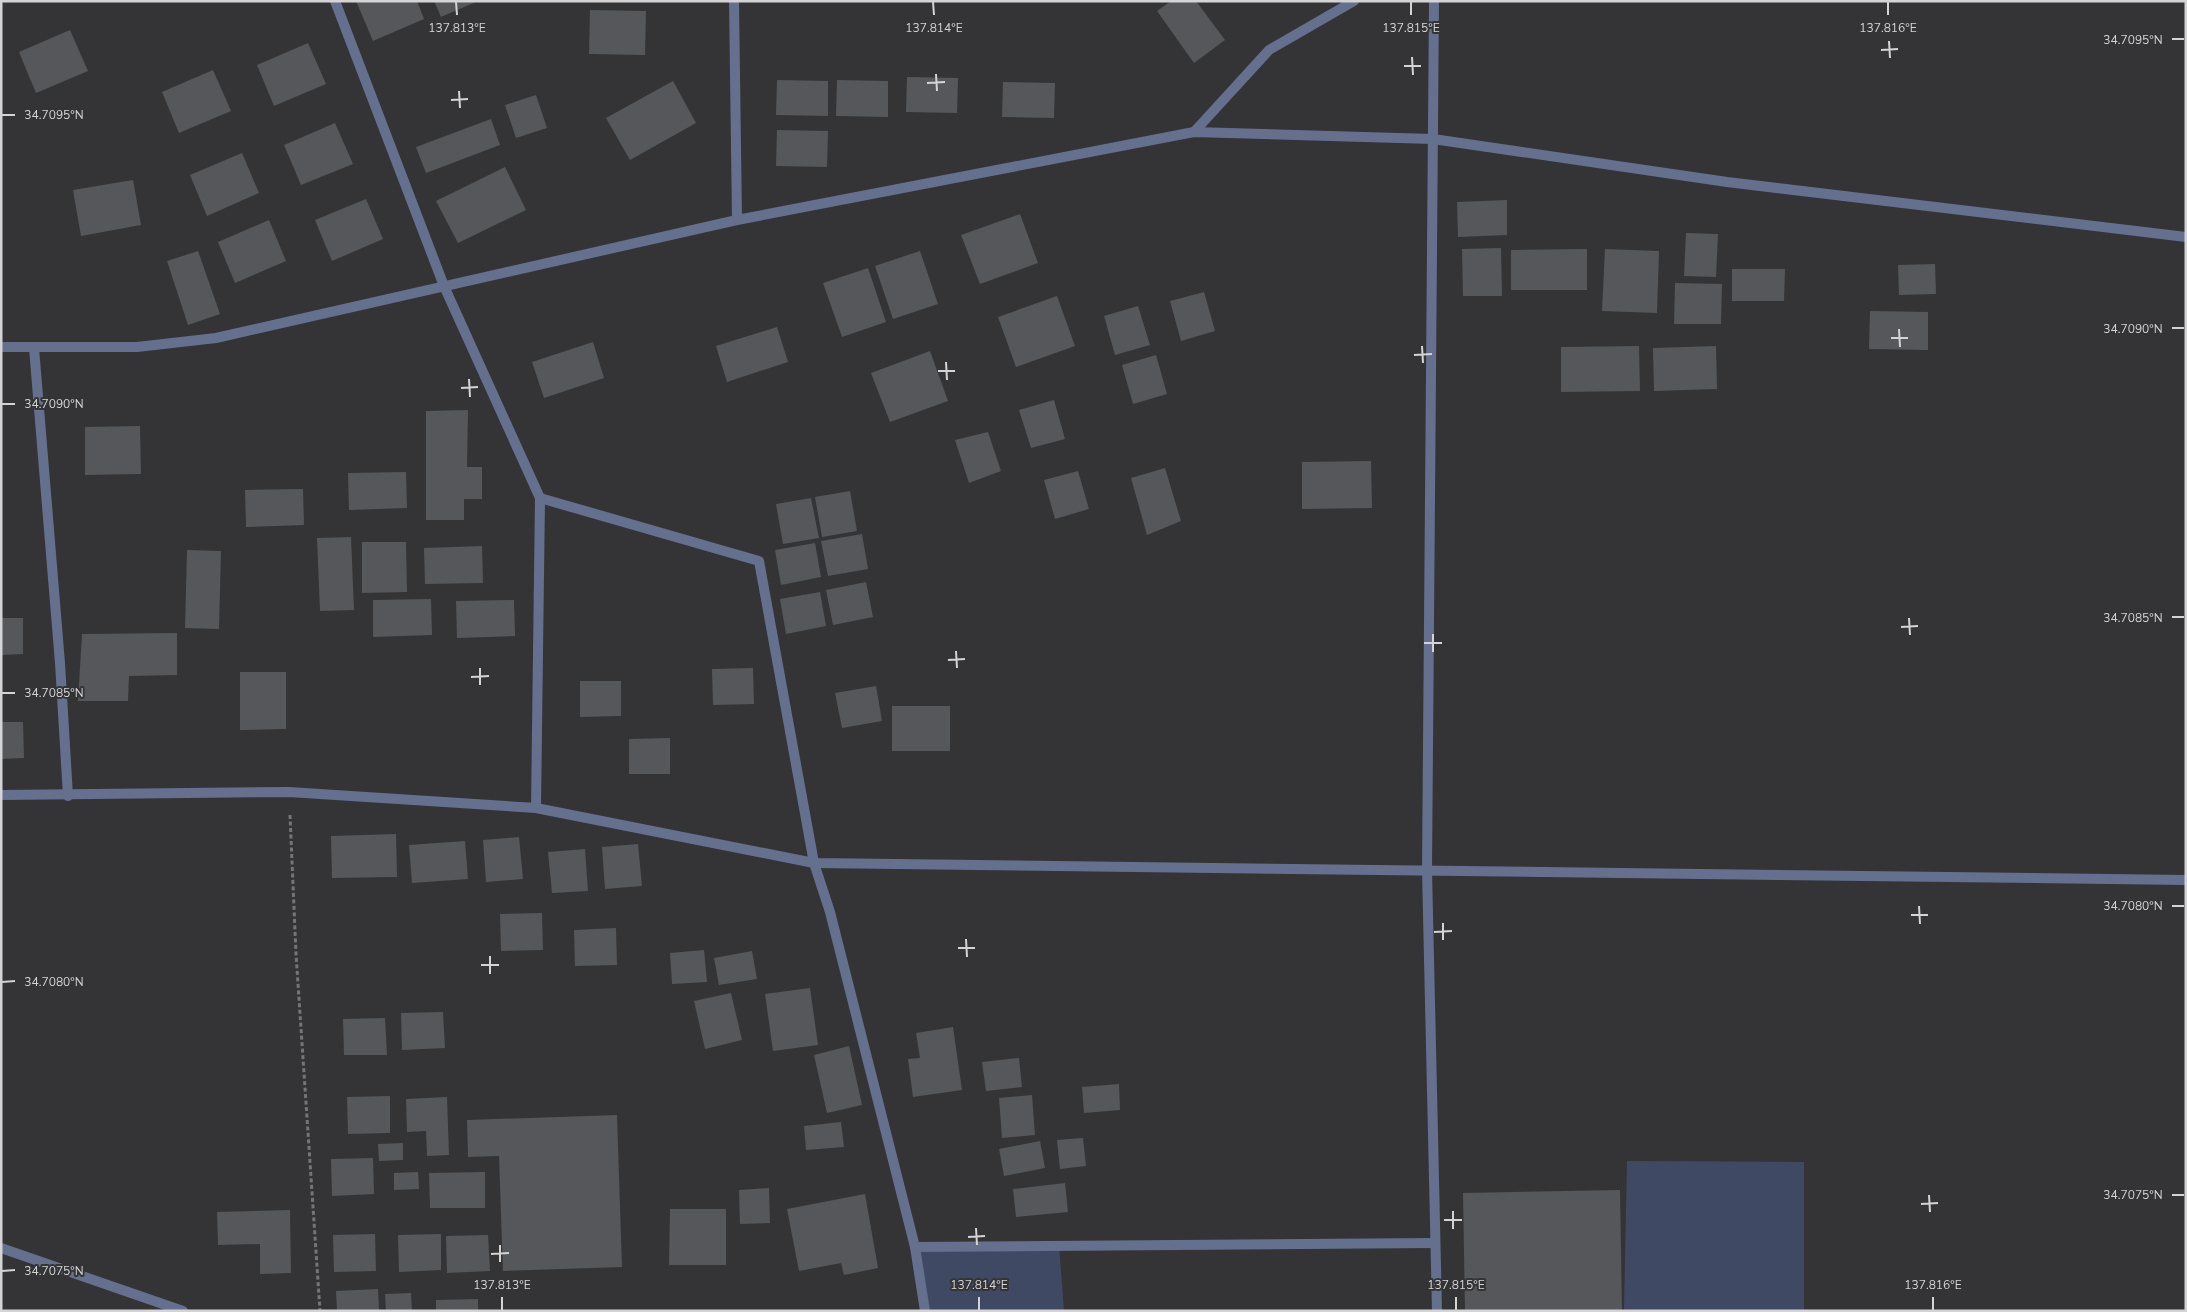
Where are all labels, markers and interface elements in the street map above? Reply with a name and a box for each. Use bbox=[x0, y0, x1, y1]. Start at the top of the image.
text: 137.813°E bbox=[428, 20, 486, 36]
text: 137.814°E bbox=[905, 20, 963, 36]
text: 137.815°E bbox=[1382, 20, 1440, 36]
text: 137.816°E bbox=[1859, 20, 1917, 36]
text: 34.7095°N bbox=[2103, 32, 2163, 48]
text: 34.7095°N bbox=[24, 107, 84, 123]
text: 34.7090°N bbox=[2103, 321, 2163, 337]
text: 34.7090°N bbox=[24, 396, 84, 412]
text: 34.7085°N bbox=[2103, 610, 2163, 626]
text: 34.7085°N bbox=[24, 685, 84, 701]
text: 34.7080°N bbox=[2103, 898, 2163, 914]
text: 34.7080°N bbox=[24, 974, 84, 990]
text: 34.7075°N bbox=[2103, 1187, 2163, 1203]
text: 34.7075°N bbox=[24, 1263, 84, 1279]
text: 137.813°E bbox=[473, 1277, 531, 1293]
text: 137.814°E bbox=[950, 1277, 1008, 1293]
text: 137.815°E bbox=[1427, 1277, 1485, 1293]
text: 137.816°E bbox=[1904, 1277, 1962, 1293]

